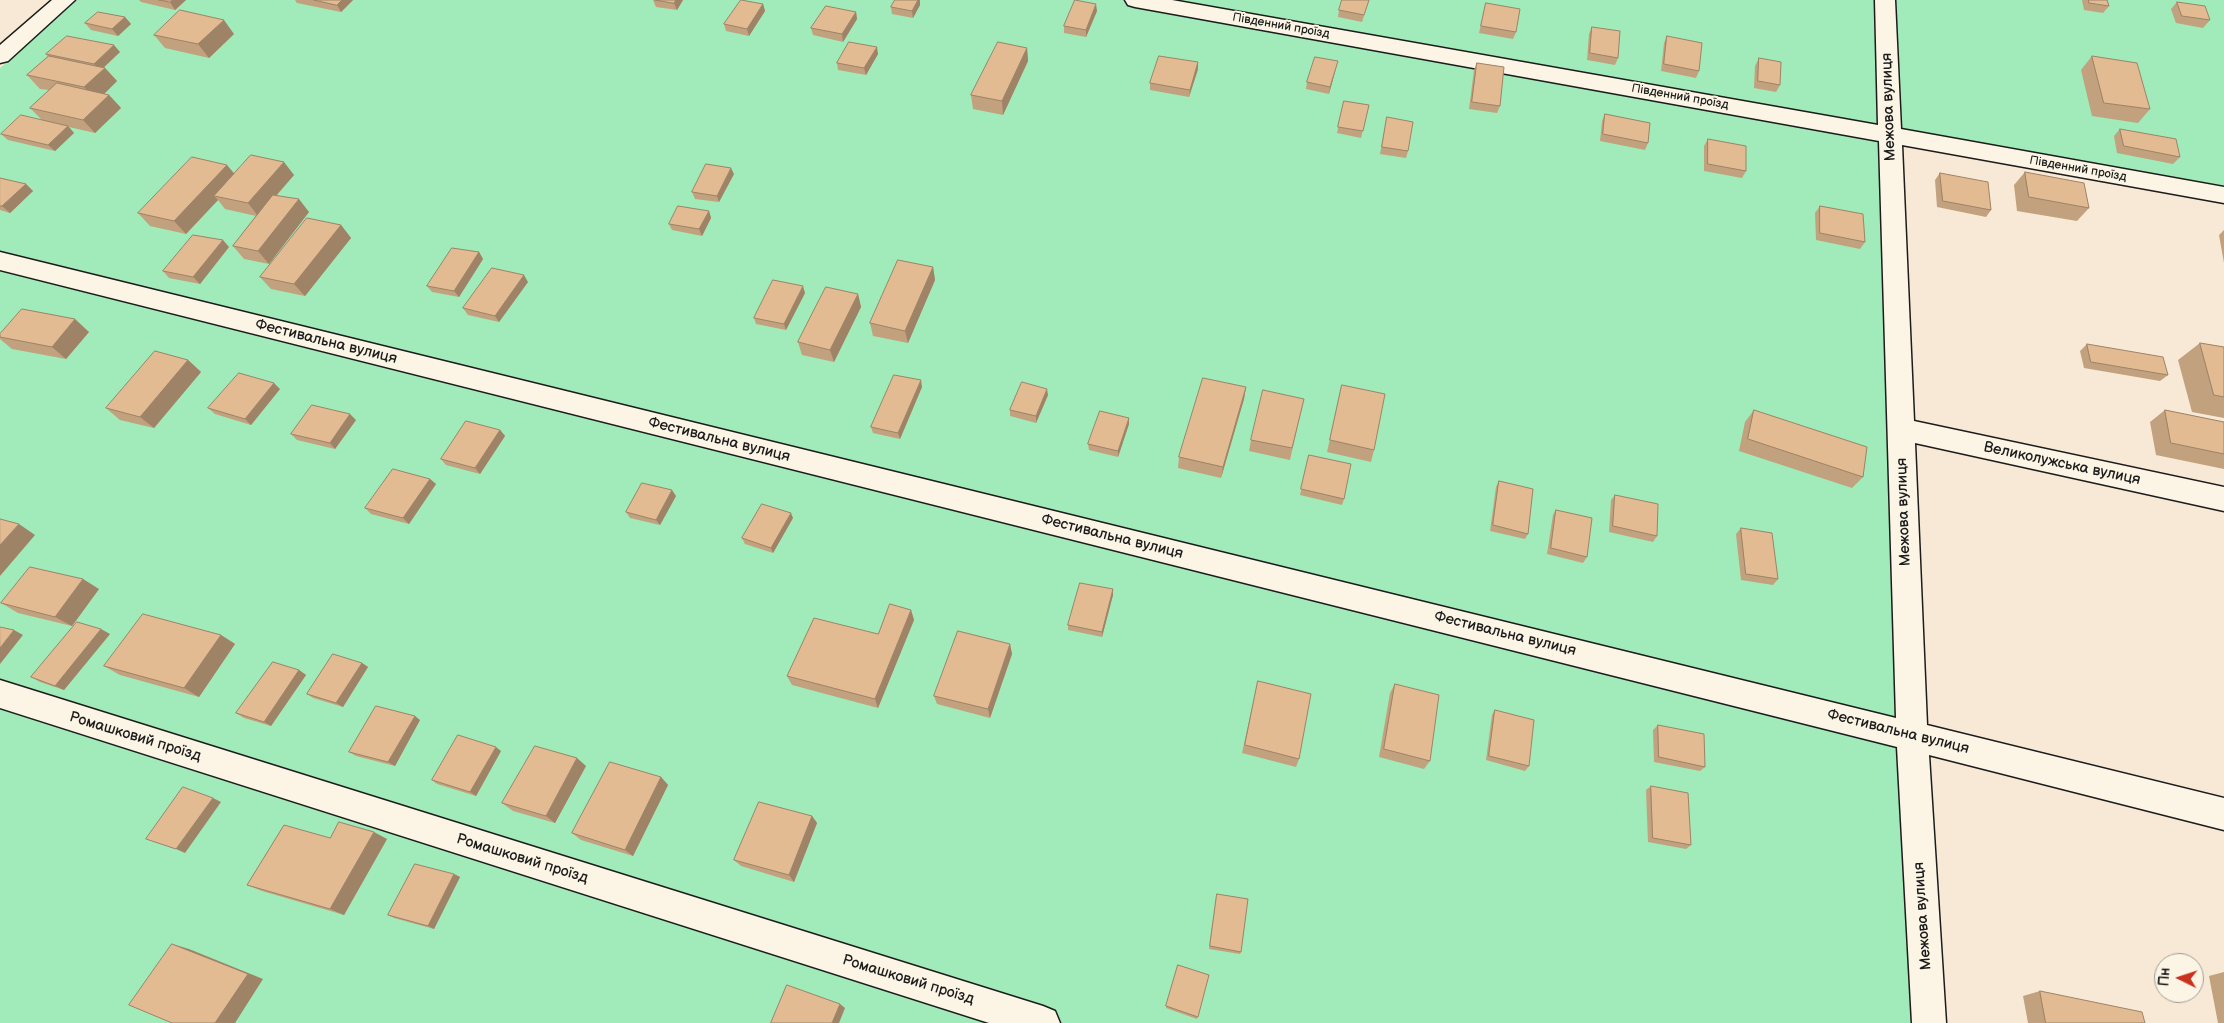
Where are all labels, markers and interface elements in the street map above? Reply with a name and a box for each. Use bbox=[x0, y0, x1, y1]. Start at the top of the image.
street label: Південний проїзд bbox=[1231, 10, 1331, 42]
street label: Межова вулиця bbox=[1878, 52, 1900, 162]
street label: Південний проїзд bbox=[1630, 81, 1730, 113]
street label: Південний проїзд bbox=[2028, 153, 2128, 185]
street label: Фестивальна вулиця bbox=[253, 316, 399, 368]
street label: Фестивальна вулиця bbox=[646, 414, 792, 466]
street label: Великолужська вулиця bbox=[1982, 439, 2142, 489]
street label: Межова вулиця bbox=[1893, 457, 1915, 567]
street label: Фестивальна вулиця bbox=[1039, 511, 1185, 563]
street label: Фестивальна вулиця bbox=[1432, 608, 1578, 660]
street label: Фестивальна вулиця bbox=[1825, 706, 1971, 758]
street label: Ромашковий проїзд bbox=[67, 708, 203, 766]
street label: Ромашковий проїзд bbox=[454, 830, 590, 888]
street label: Межова вулиця bbox=[1910, 861, 1936, 971]
street label: Ромашковий проїзд bbox=[840, 951, 976, 1009]
north arrow bbox=[2154, 953, 2204, 1003]
text: Пн bbox=[2155, 967, 2174, 987]

